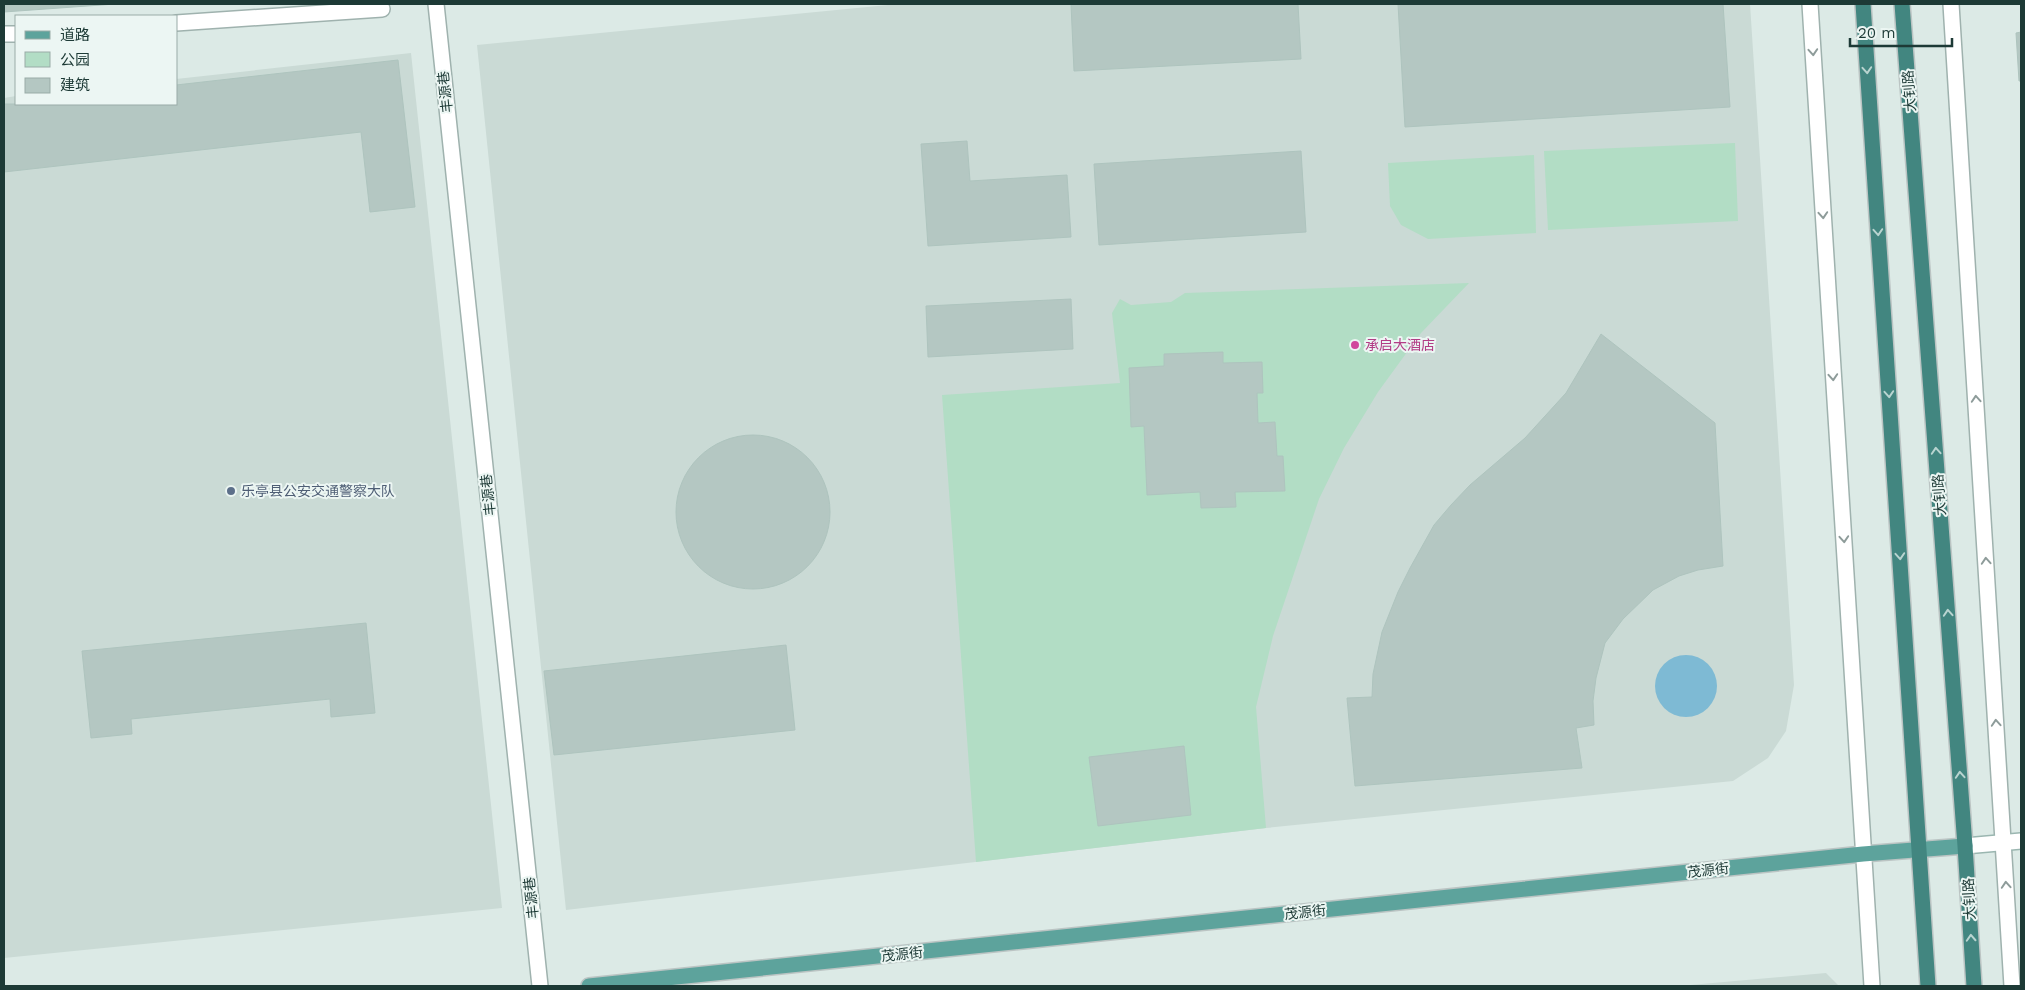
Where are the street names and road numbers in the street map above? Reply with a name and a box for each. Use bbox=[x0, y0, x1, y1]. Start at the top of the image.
street label: 大钊路 bbox=[1900, 69, 1918, 113]
street label: 丰源巷 bbox=[435, 70, 455, 114]
street label: 丰源巷 bbox=[478, 473, 498, 517]
street label: 大钊路 bbox=[1930, 473, 1948, 517]
street label: 茂源街 bbox=[1686, 860, 1730, 880]
street label: 丰源巷 bbox=[521, 876, 541, 920]
street label: 大钊路 bbox=[1960, 878, 1978, 920]
street label: 茂源街 bbox=[1283, 902, 1327, 922]
street label: 茂源街 bbox=[880, 944, 924, 964]

